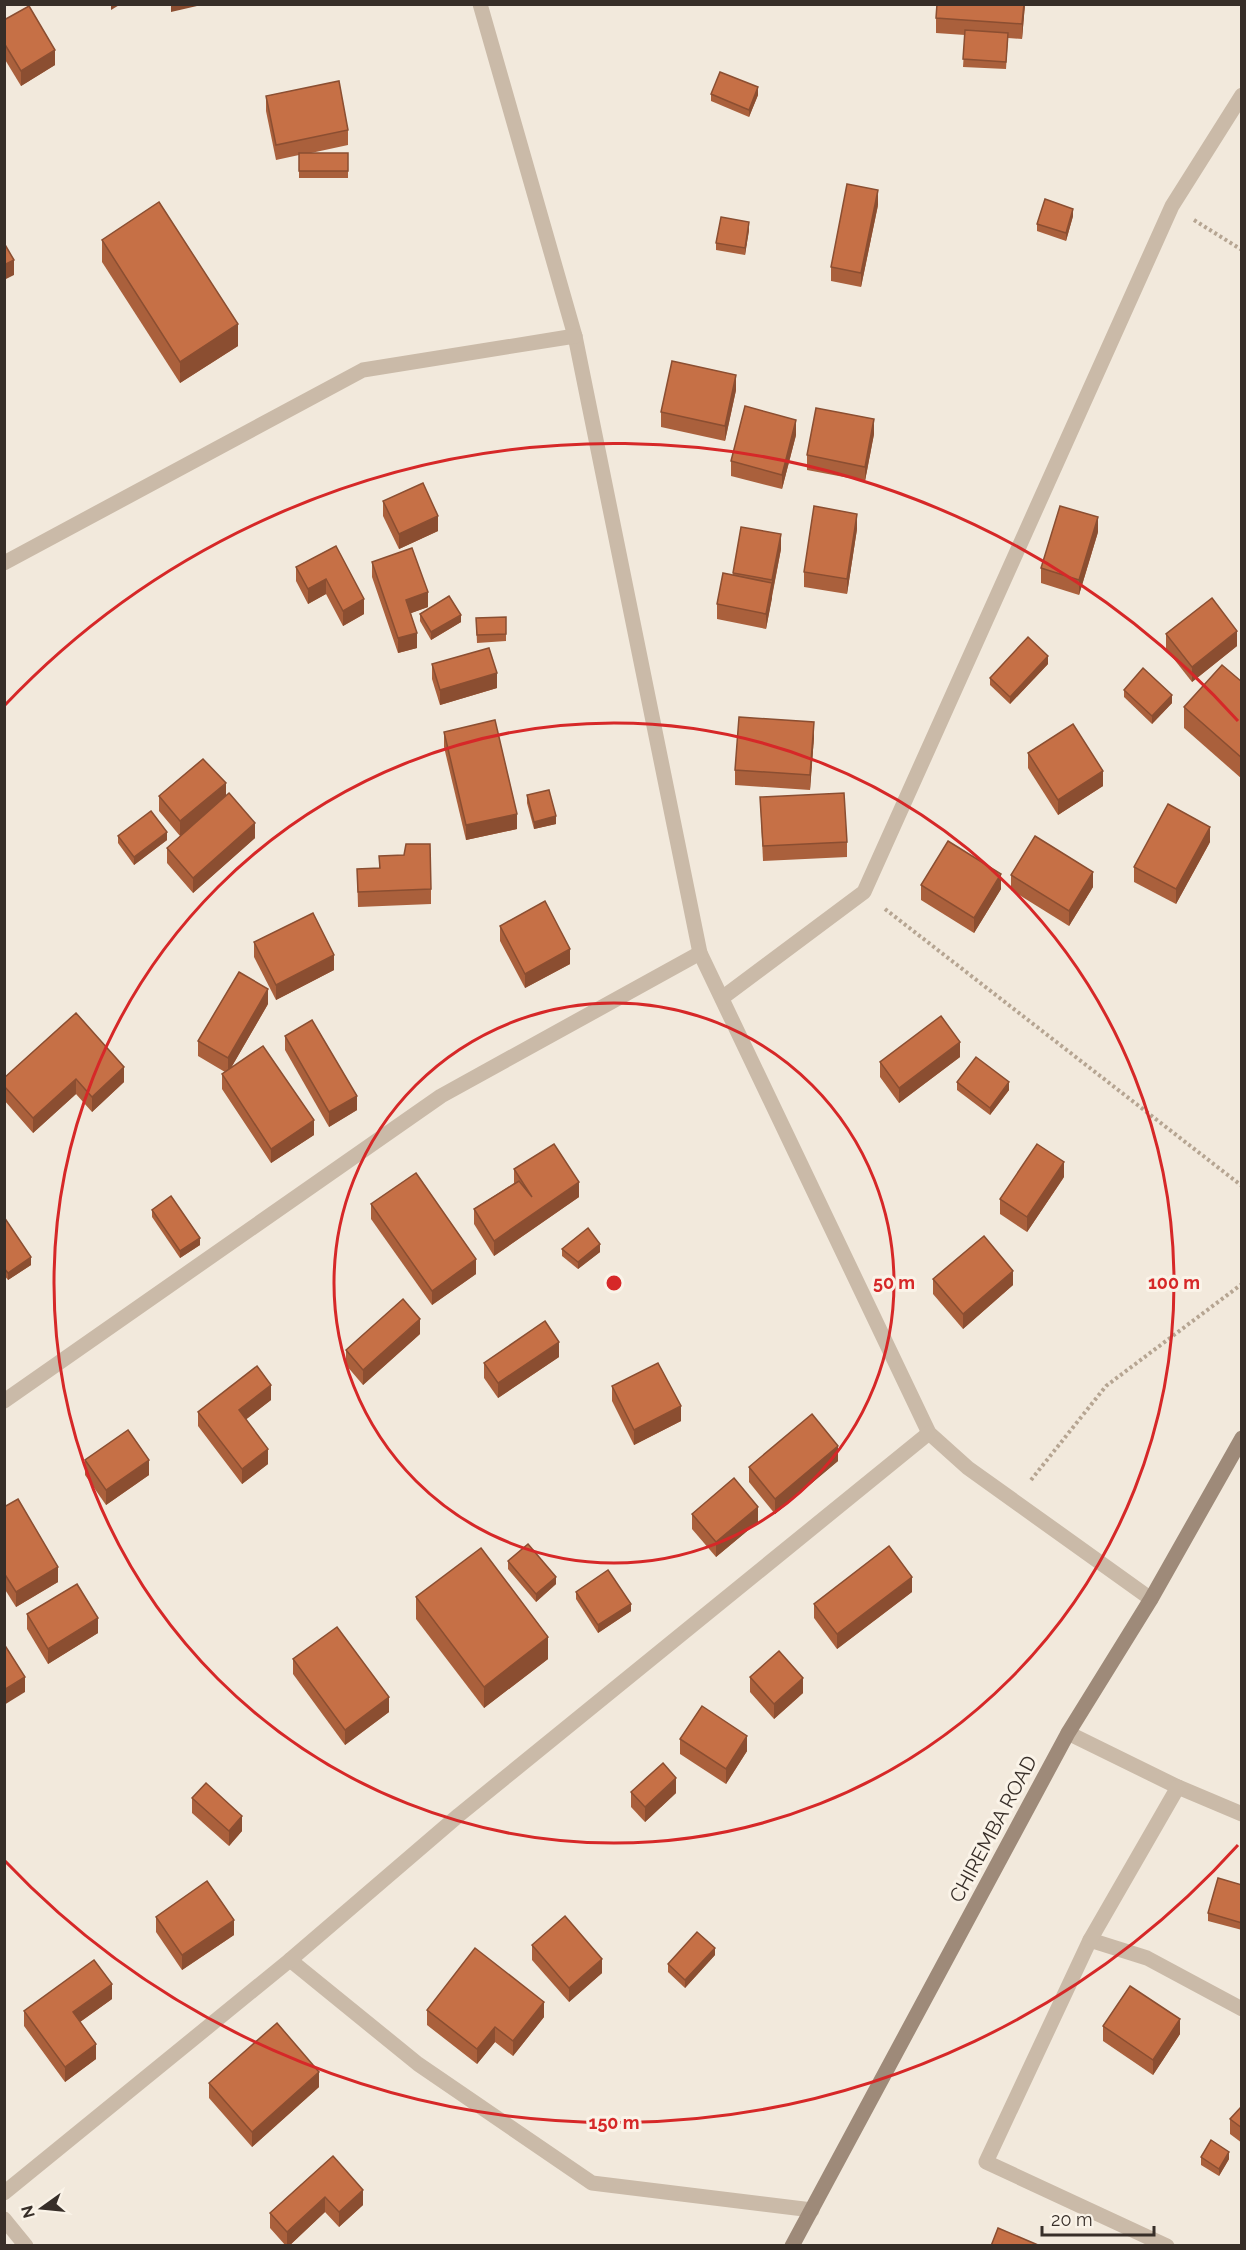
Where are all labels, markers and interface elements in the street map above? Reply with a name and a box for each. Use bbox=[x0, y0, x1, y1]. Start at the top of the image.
text: 50 m bbox=[873, 1272, 915, 1293]
text: 100 m bbox=[1148, 1272, 1200, 1293]
centre of rings bbox=[604, 1273, 624, 1293]
street label: CHIREMBA ROAD bbox=[944, 1752, 1042, 1906]
text: 150 m bbox=[589, 2112, 640, 2133]
north arrow bbox=[12, 2178, 72, 2238]
scale bar bbox=[1042, 2199, 1154, 2237]
text: N bbox=[17, 2203, 39, 2220]
text: 20 m bbox=[1051, 2209, 1093, 2230]

